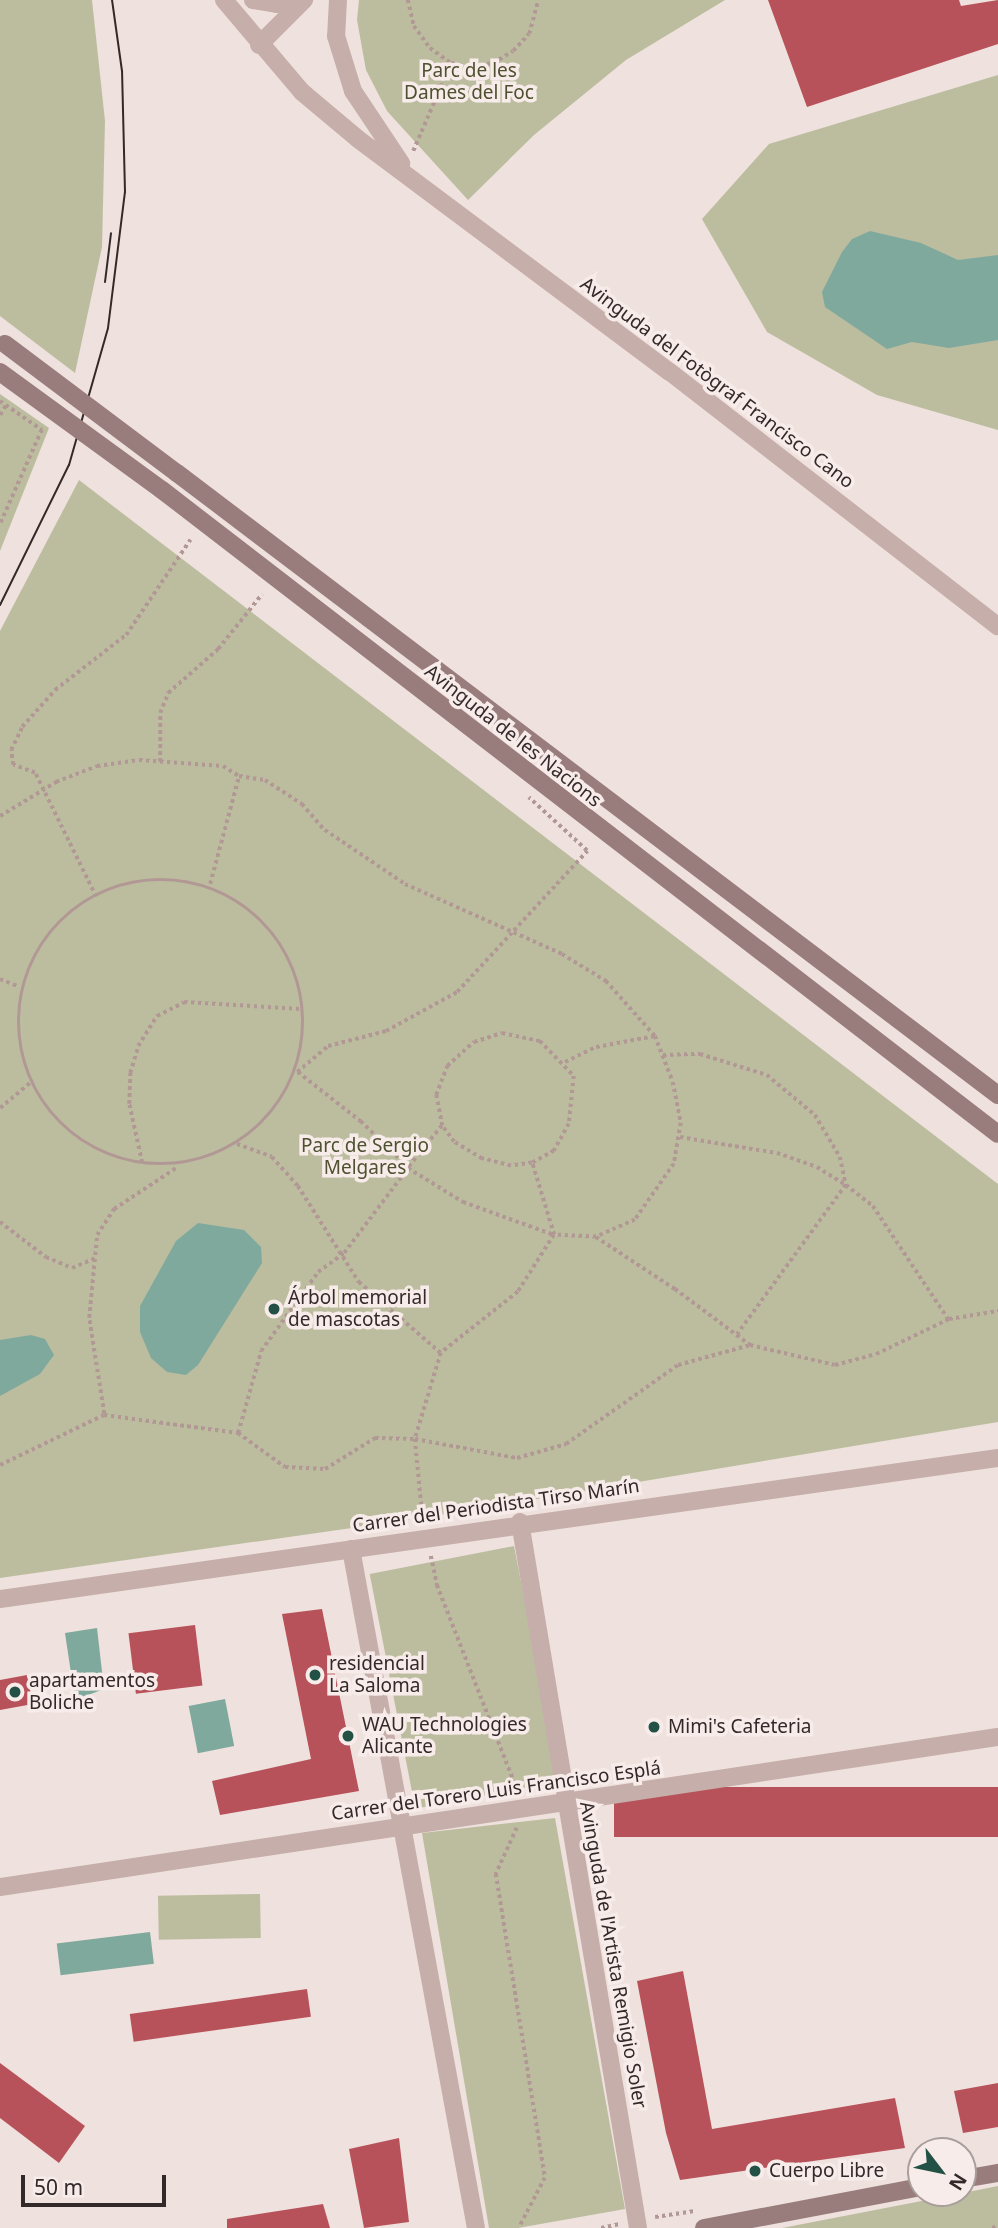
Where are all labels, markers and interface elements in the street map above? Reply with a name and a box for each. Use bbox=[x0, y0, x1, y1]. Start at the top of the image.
park label: Parc de les Dames del Foc bbox=[404, 60, 534, 104]
street label: Avinguda del Fotògraf Francisco Cano bbox=[576, 273, 858, 493]
street label: Avinguda de les Nacions bbox=[420, 660, 606, 812]
park label: Parc de Sergio Melgares bbox=[301, 1135, 429, 1179]
place label: Árbol memorial de mascotas bbox=[288, 1287, 427, 1331]
marker: Árbol memorial de mascotas bbox=[266, 1301, 282, 1317]
street label: Carrer del Periodista Tirso Marín bbox=[351, 1475, 641, 1537]
place label: residencial La Saloma bbox=[329, 1653, 425, 1697]
marker: residencial La Saloma bbox=[307, 1667, 323, 1683]
place label: apartamentos Boliche bbox=[29, 1670, 155, 1714]
marker: apartamentos Boliche bbox=[7, 1684, 23, 1700]
place label: WAU Technologies Alicante bbox=[362, 1714, 527, 1758]
place label: Mimi's Cafeteria bbox=[668, 1716, 811, 1738]
marker: Mimi's Cafeteria bbox=[646, 1719, 662, 1735]
marker: WAU Technologies Alicante bbox=[340, 1728, 356, 1744]
street label: Carrer del Torero Luis Francisco Esplá bbox=[330, 1757, 662, 1825]
street label: Avinguda de l'Artista Remigio Soler bbox=[575, 1800, 651, 2110]
north arrow bbox=[907, 2137, 977, 2207]
place label: Cuerpo Libre bbox=[769, 2160, 884, 2182]
scale bar bbox=[24, 2162, 170, 2206]
marker: Cuerpo Libre bbox=[747, 2163, 763, 2179]
text: N bbox=[943, 2169, 973, 2196]
text: 50 m bbox=[34, 2173, 83, 2201]

